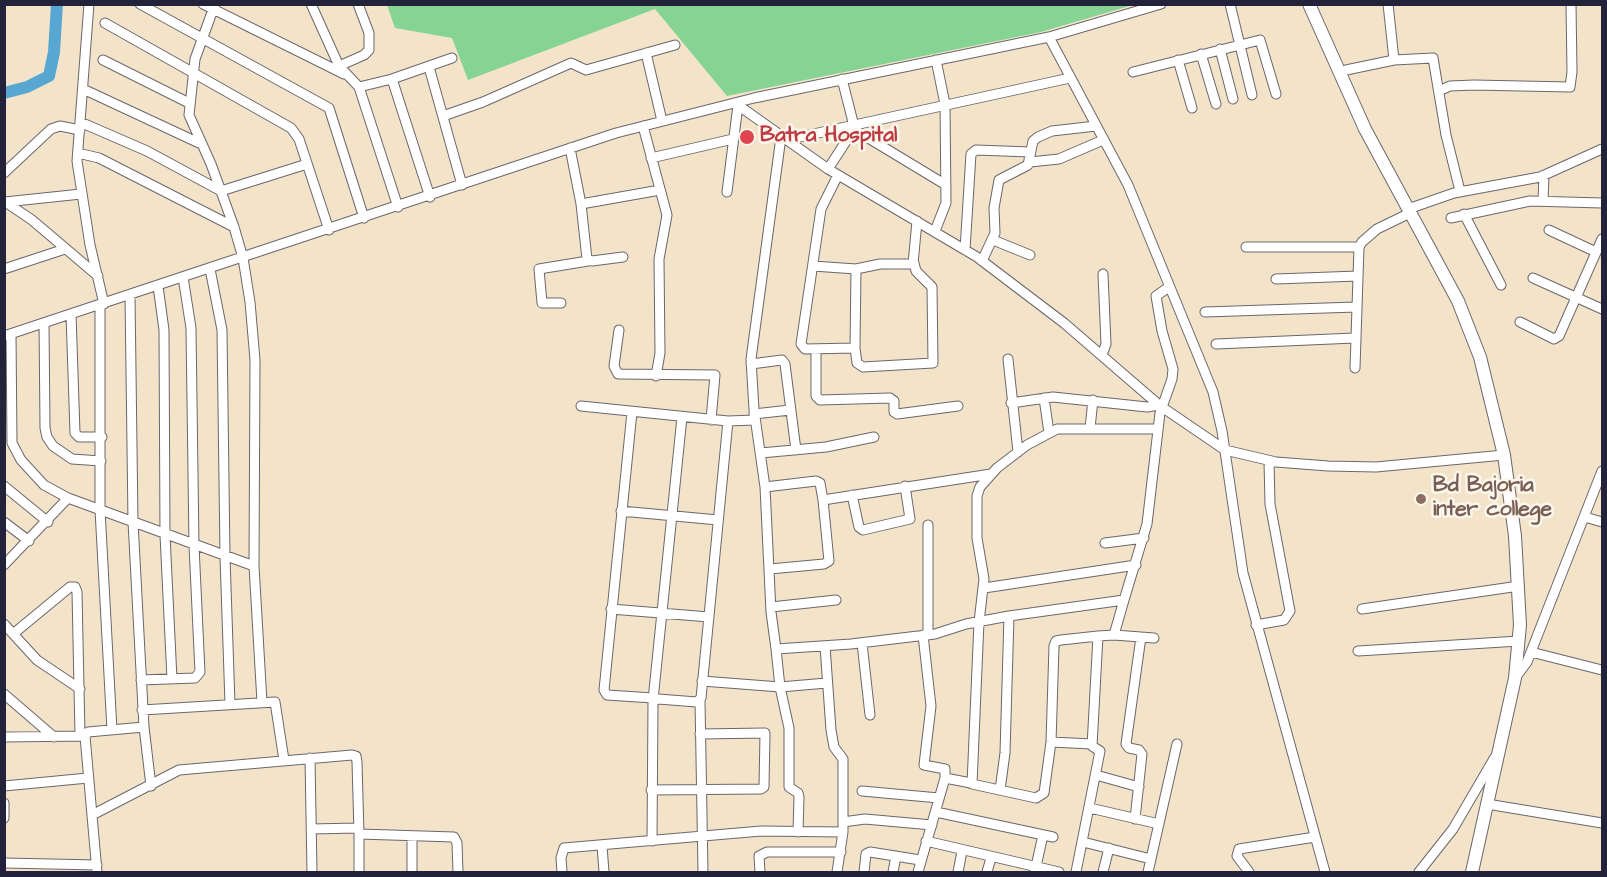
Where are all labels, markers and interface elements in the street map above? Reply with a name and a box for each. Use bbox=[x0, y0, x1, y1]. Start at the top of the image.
place label: Batra Hospital bbox=[760, 124, 897, 150]
marker: Batra Hospital bbox=[738, 128, 756, 146]
place label: Bd Bajoria inter college bbox=[1433, 474, 1552, 524]
marker: Bd Bajoria inter college bbox=[1414, 492, 1428, 506]

